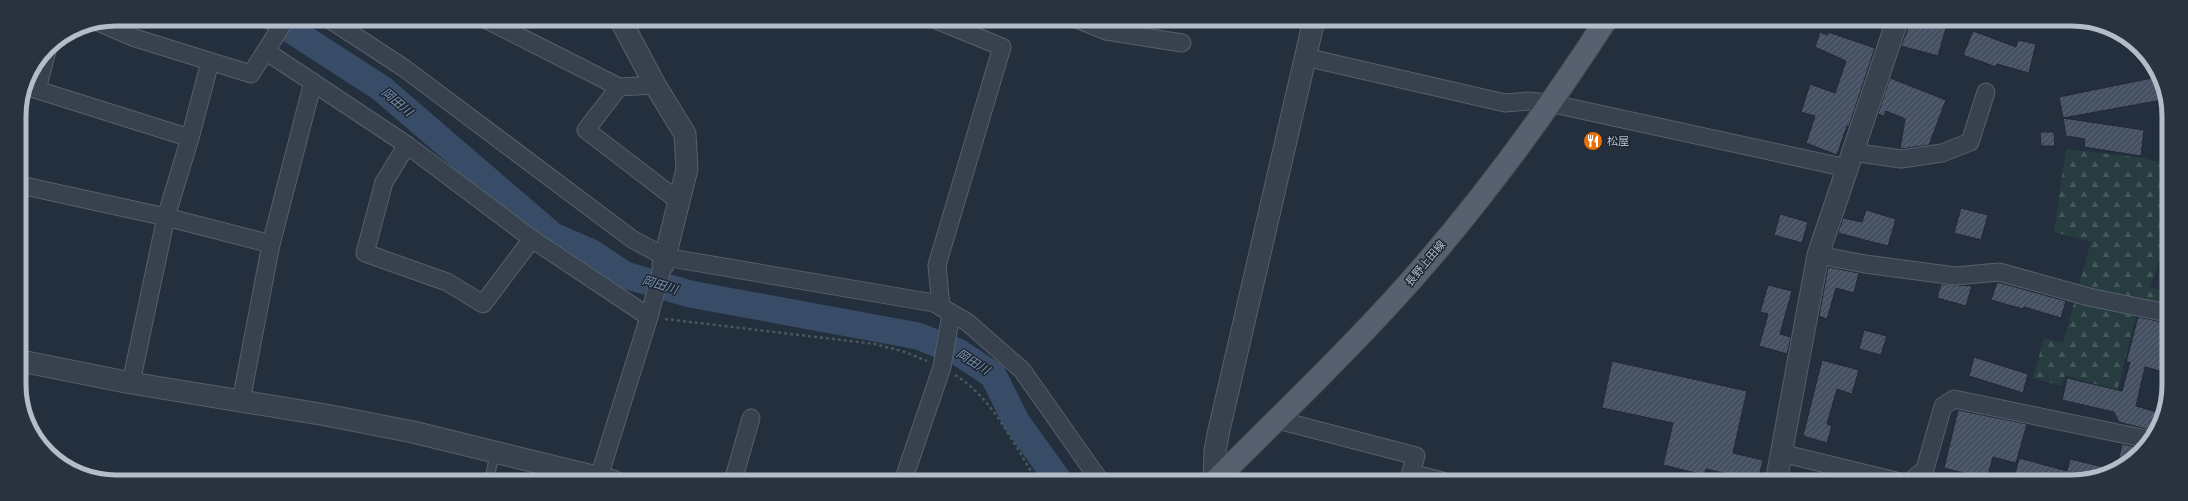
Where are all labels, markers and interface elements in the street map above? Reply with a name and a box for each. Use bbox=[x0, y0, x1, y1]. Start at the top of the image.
water label: 岡田川 bbox=[378, 84, 418, 121]
restaurant icon: 松屋 bbox=[1582, 130, 1604, 152]
place label: 松屋 bbox=[1607, 133, 1629, 148]
street label: 長野上田線 bbox=[1401, 237, 1448, 289]
water label: 岡田川 bbox=[640, 271, 682, 298]
water label: 岡田川 bbox=[953, 345, 995, 379]

